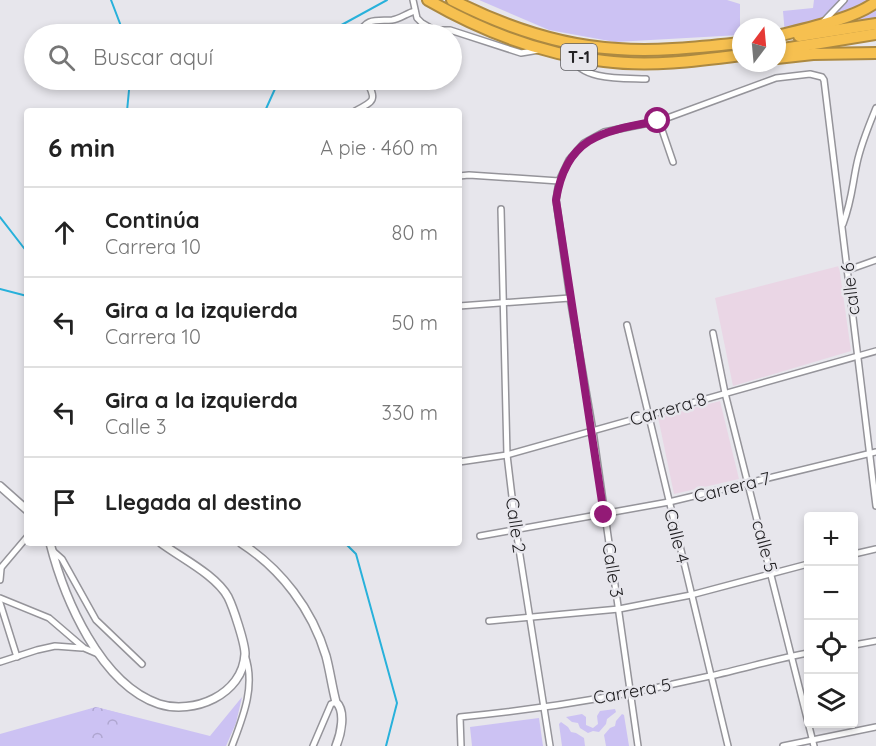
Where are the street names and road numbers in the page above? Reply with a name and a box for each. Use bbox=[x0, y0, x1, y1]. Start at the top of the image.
road number: T-1 bbox=[561, 44, 597, 70]
street label: calle 6 bbox=[835, 261, 865, 317]
street label: Carrera 8 bbox=[627, 387, 709, 431]
street label: Carrera 7 bbox=[691, 466, 773, 508]
street label: Calle 2 bbox=[501, 496, 531, 554]
street label: Calle 4 bbox=[659, 506, 695, 566]
street label: calle 5 bbox=[747, 517, 783, 575]
street label: Calle 3 bbox=[597, 541, 629, 599]
street label: Carrera 5 bbox=[591, 673, 673, 709]

